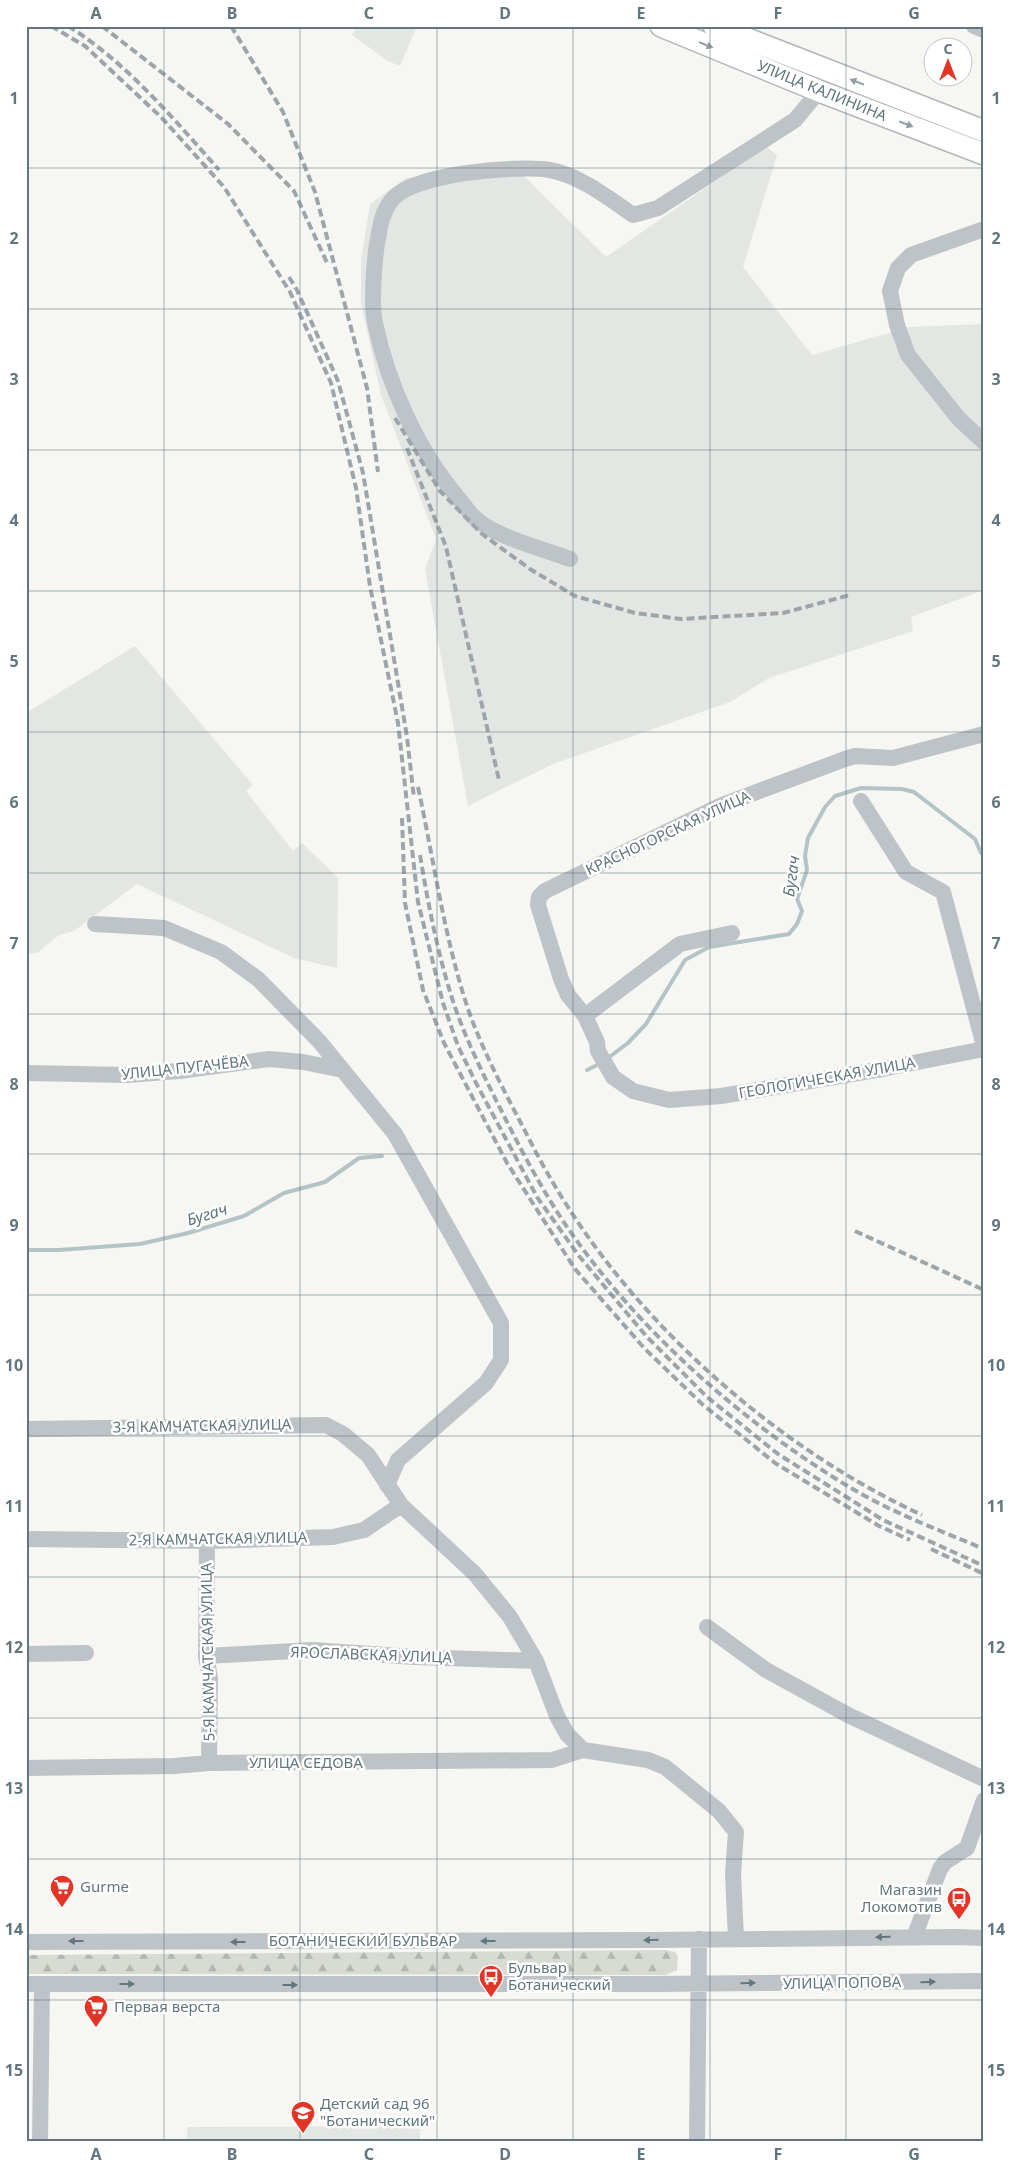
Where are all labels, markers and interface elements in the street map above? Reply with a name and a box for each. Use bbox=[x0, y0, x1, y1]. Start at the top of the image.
text: A bbox=[90, 2, 102, 24]
text: B bbox=[227, 2, 237, 24]
text: C bbox=[364, 2, 374, 24]
text: D bbox=[499, 2, 511, 24]
text: E bbox=[637, 2, 646, 24]
text: F bbox=[774, 2, 782, 24]
text: G bbox=[908, 2, 920, 24]
north arrow bbox=[922, 38, 972, 88]
text: С bbox=[943, 39, 953, 58]
one-way arrow bbox=[699, 41, 714, 49]
street label: УЛИЦА КАЛИНИНА bbox=[755, 55, 891, 125]
one-way arrow bbox=[849, 78, 864, 86]
text: 1 bbox=[9, 87, 19, 109]
text: 1 bbox=[991, 87, 1001, 109]
one-way arrow bbox=[899, 121, 913, 129]
text: 2 bbox=[9, 227, 19, 249]
text: 2 bbox=[991, 227, 1001, 249]
text: 3 bbox=[9, 368, 19, 390]
text: 3 bbox=[991, 368, 1001, 390]
text: 4 bbox=[9, 509, 19, 531]
text: 4 bbox=[991, 509, 1001, 531]
text: 5 bbox=[9, 650, 19, 672]
text: 5 bbox=[991, 650, 1001, 672]
street label: КРАСНОГОРСКАЯ УЛИЦА bbox=[582, 785, 753, 879]
text: 6 bbox=[9, 791, 19, 813]
text: 6 bbox=[991, 791, 1001, 813]
water label: Бугач bbox=[777, 854, 805, 898]
text: 7 bbox=[9, 932, 19, 954]
text: 7 bbox=[991, 932, 1001, 954]
street label: УЛИЦА ПУГАЧЁВА bbox=[120, 1050, 250, 1084]
street label: ГЕОЛОГИЧЕСКАЯ УЛИЦА bbox=[737, 1052, 917, 1102]
text: 8 bbox=[9, 1073, 19, 1095]
text: 8 bbox=[991, 1073, 1001, 1095]
water label: Бугач bbox=[184, 1197, 230, 1231]
text: 9 bbox=[9, 1214, 19, 1236]
text: 9 bbox=[991, 1214, 1001, 1236]
text: 10 bbox=[5, 1354, 23, 1376]
text: 10 bbox=[987, 1354, 1005, 1376]
street label: 3-Я КАМЧАТСКАЯ УЛИЦА bbox=[113, 1413, 292, 1437]
text: 11 bbox=[5, 1495, 23, 1517]
text: 11 bbox=[987, 1495, 1005, 1517]
street label: 2-Я КАМЧАТСКАЯ УЛИЦА bbox=[129, 1526, 308, 1550]
street label: 5-Я КАМЧАТСКАЯ УЛИЦА bbox=[195, 1562, 219, 1741]
text: 12 bbox=[5, 1636, 23, 1658]
text: 12 bbox=[987, 1636, 1005, 1658]
street label: ЯРОСЛАВСКАЯ УЛИЦА bbox=[290, 1641, 453, 1667]
street label: УЛИЦА СЕДОВА bbox=[249, 1752, 363, 1772]
text: 13 bbox=[5, 1777, 23, 1799]
text: 13 bbox=[987, 1777, 1005, 1799]
supermarket icon: Gurme bbox=[49, 1874, 75, 1908]
place label: Gurme bbox=[80, 1876, 129, 1896]
place label: Магазин Локомотив bbox=[861, 1879, 942, 1916]
bus stop icon: Магазин Локомотив bbox=[946, 1886, 972, 1920]
text: 14 bbox=[5, 1918, 23, 1940]
text: 14 bbox=[987, 1918, 1005, 1940]
street label: БОТАНИЧЕСКИЙ БУЛЬВАР bbox=[269, 1930, 457, 1950]
one-way arrow bbox=[874, 1933, 890, 1941]
one-way arrow bbox=[643, 1936, 659, 1944]
one-way arrow bbox=[68, 1937, 84, 1945]
one-way arrow bbox=[480, 1937, 496, 1945]
one-way arrow bbox=[230, 1938, 246, 1946]
place label: Бульвар Ботанический bbox=[508, 1957, 611, 1994]
bus stop icon: Бульвар Ботанический bbox=[478, 1964, 504, 1998]
street label: УЛИЦА ПОПОВА bbox=[783, 1971, 902, 1993]
one-way arrow bbox=[920, 1978, 936, 1986]
one-way arrow bbox=[740, 1979, 756, 1987]
one-way arrow bbox=[120, 1980, 136, 1988]
one-way arrow bbox=[282, 1981, 298, 1989]
supermarket icon: Первая верста bbox=[83, 1994, 109, 2028]
place label: Первая верста bbox=[114, 1996, 220, 2016]
text: 15 bbox=[5, 2059, 23, 2081]
text: 15 bbox=[987, 2059, 1005, 2081]
place label: Детский сад 96 "Ботанический" bbox=[320, 2093, 435, 2130]
school or university icon: Детский сад 96 "Ботанический" bbox=[290, 2100, 316, 2134]
text: A bbox=[90, 2143, 102, 2165]
text: B bbox=[227, 2143, 237, 2165]
text: C bbox=[364, 2143, 374, 2165]
text: D bbox=[499, 2143, 511, 2165]
text: E bbox=[637, 2143, 646, 2165]
text: F bbox=[774, 2143, 782, 2165]
text: G bbox=[908, 2143, 920, 2165]

